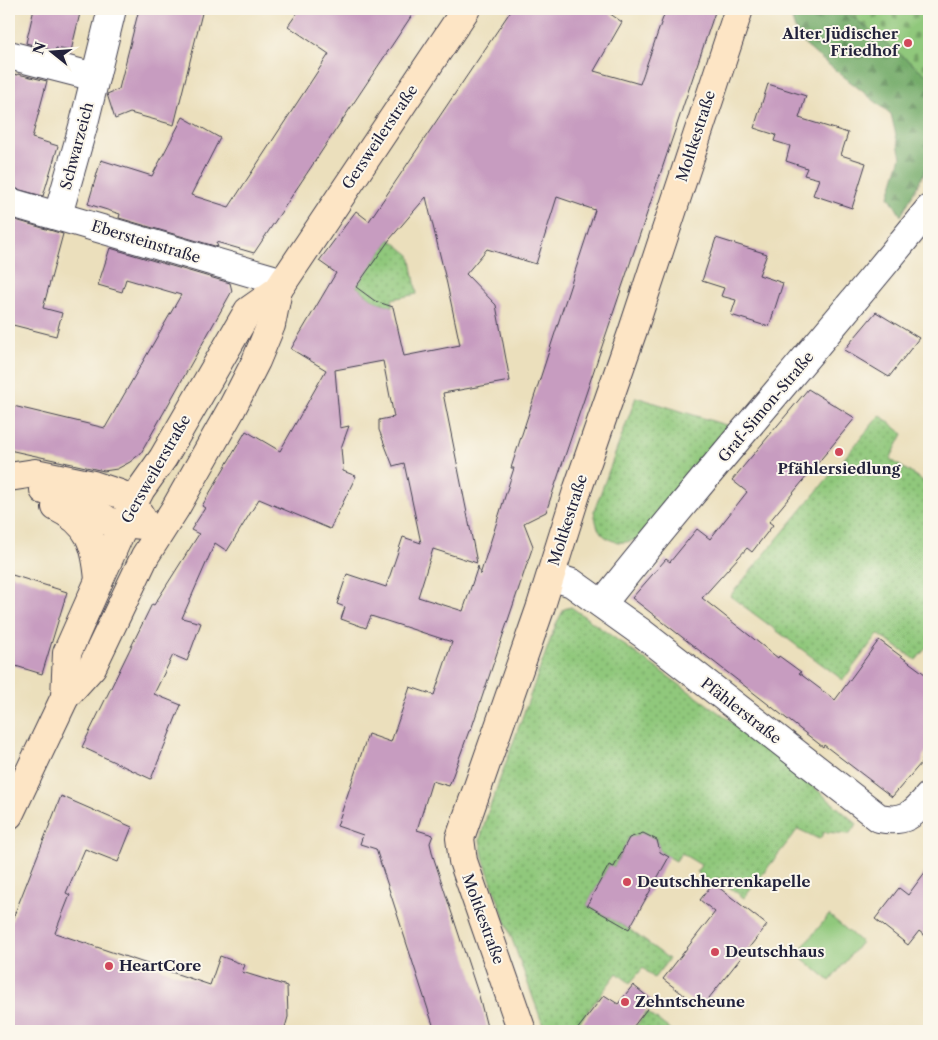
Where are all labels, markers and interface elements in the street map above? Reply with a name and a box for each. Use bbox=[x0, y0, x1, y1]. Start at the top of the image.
place label: Alter Jüdischer Friedhof bbox=[781, 24, 901, 60]
north arrow bbox=[28, 28, 78, 78]
marker: Alter Jüdischer Friedhof bbox=[902, 37, 914, 49]
text: N bbox=[29, 40, 50, 57]
street label: Gersweilerstraße bbox=[338, 81, 422, 193]
street label: Moltkestraße bbox=[672, 88, 719, 184]
street label: Schwarzeich bbox=[56, 99, 98, 192]
street label: Ebersteinstraße bbox=[89, 216, 203, 267]
street label: Graf-Simon-Straße bbox=[714, 348, 817, 466]
street label: Gersweilerstraße bbox=[117, 411, 194, 526]
marker: Pfählersiedlung bbox=[833, 446, 845, 458]
place label: Pfählersiedlung bbox=[778, 459, 901, 478]
street label: Moltkestraße bbox=[544, 472, 591, 568]
street label: Pfählerstraße bbox=[697, 673, 785, 748]
street label: Moltkestraße bbox=[458, 871, 509, 967]
place label: Deutschherrenkapelle bbox=[637, 872, 810, 891]
marker: Deutschherrenkapelle bbox=[621, 876, 633, 888]
place label: Deutschhaus bbox=[725, 942, 824, 961]
marker: Deutschhaus bbox=[709, 946, 721, 958]
place label: HeartCore bbox=[119, 956, 201, 975]
marker: HeartCore bbox=[103, 960, 115, 972]
place label: Zehntscheune bbox=[635, 992, 745, 1011]
marker: Zehntscheune bbox=[619, 996, 631, 1008]

